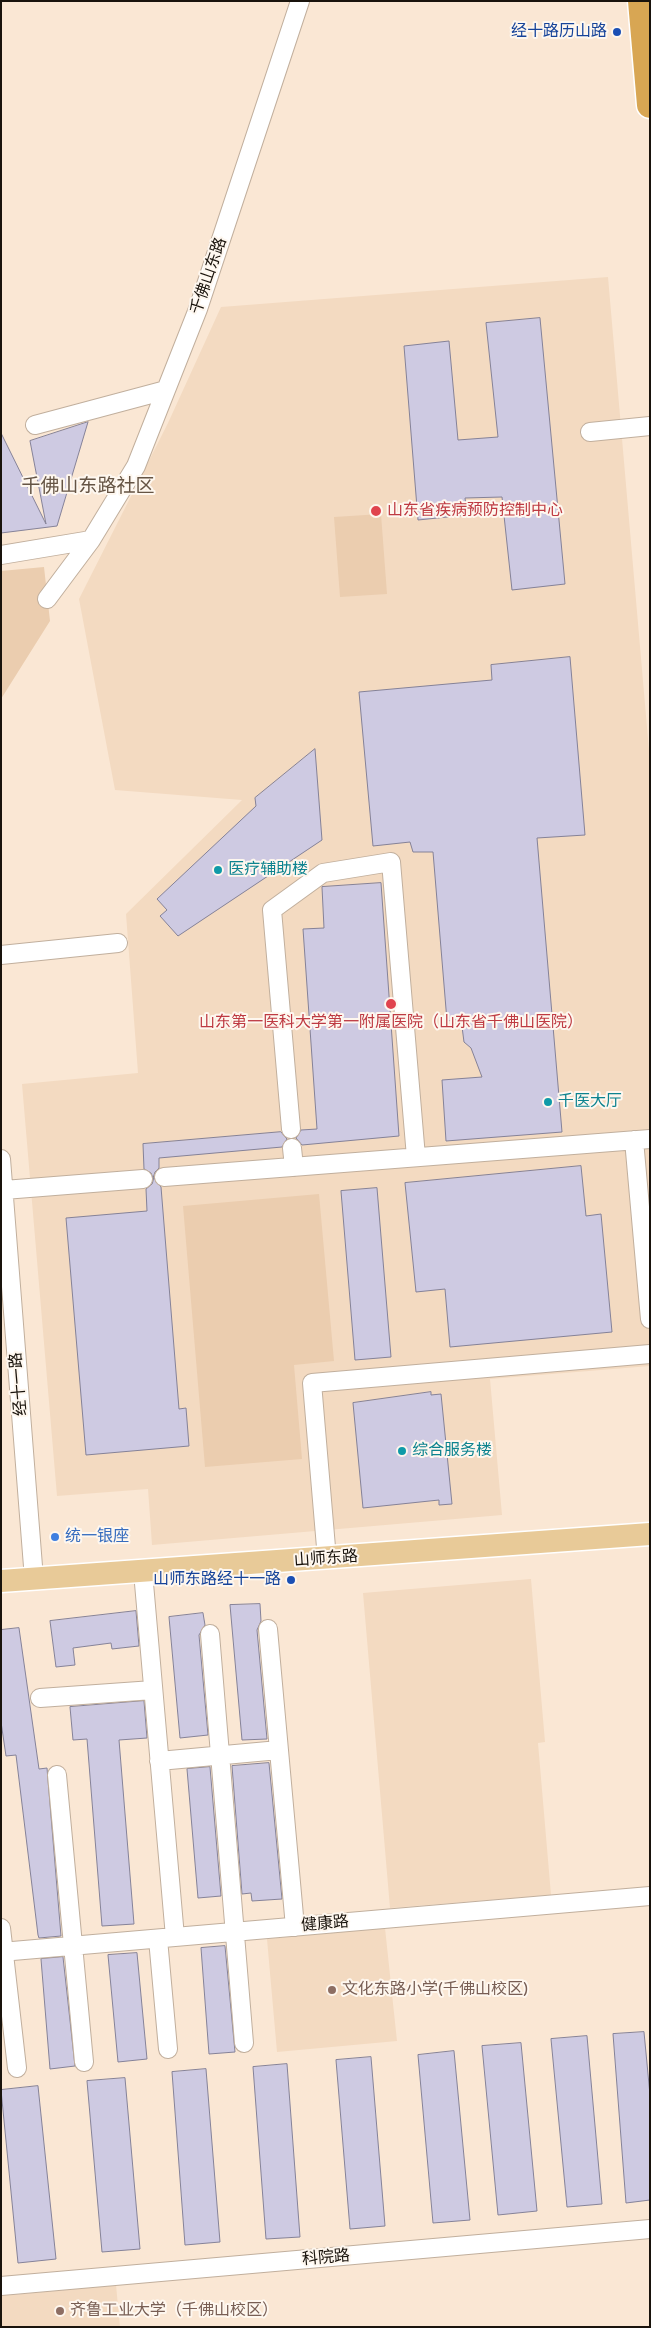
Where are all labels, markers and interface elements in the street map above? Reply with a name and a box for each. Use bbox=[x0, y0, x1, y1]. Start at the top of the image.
place label: 经十路历山路 bbox=[511, 22, 607, 42]
marker: 经十路历山路 bbox=[611, 26, 623, 38]
street label: 千佛山东路 bbox=[187, 235, 231, 317]
district label: 千佛山东路社区 bbox=[22, 476, 154, 498]
place label: 山东省疾病预防控制中心 bbox=[387, 501, 563, 521]
marker: 山东省疾病预防控制中心 bbox=[369, 504, 383, 518]
place label: 医疗辅助楼 bbox=[228, 860, 308, 880]
marker: 医疗辅助楼 bbox=[212, 864, 224, 876]
marker: 山东第一医科大学第一附属医院（山东省千佛山医院） bbox=[384, 997, 398, 1011]
place label: 山东第一医科大学第一附属医院（山东省千佛山医院） bbox=[199, 1013, 583, 1033]
place label: 千医大厅 bbox=[558, 1092, 622, 1112]
marker: 千医大厅 bbox=[542, 1096, 554, 1108]
street label: 经十一路 bbox=[7, 1351, 31, 1417]
place label: 综合服务楼 bbox=[412, 1441, 492, 1461]
marker: 综合服务楼 bbox=[396, 1445, 408, 1457]
place label: 统一银座 bbox=[65, 1527, 129, 1547]
marker: 统一银座 bbox=[49, 1531, 61, 1543]
street label: 山师东路 bbox=[293, 1547, 359, 1571]
place label: 山师东路经十一路 bbox=[153, 1570, 281, 1590]
marker: 山师东路经十一路 bbox=[285, 1574, 297, 1586]
street label: 健康路 bbox=[300, 1912, 350, 1936]
place label: 文化东路小学(千佛山校区) bbox=[342, 1980, 528, 2000]
marker: 文化东路小学(千佛山校区) bbox=[326, 1984, 338, 1996]
street label: 科院路 bbox=[301, 2246, 351, 2270]
place label: 齐鲁工业大学（千佛山校区） bbox=[70, 2301, 278, 2321]
marker: 齐鲁工业大学（千佛山校区） bbox=[54, 2305, 66, 2317]

